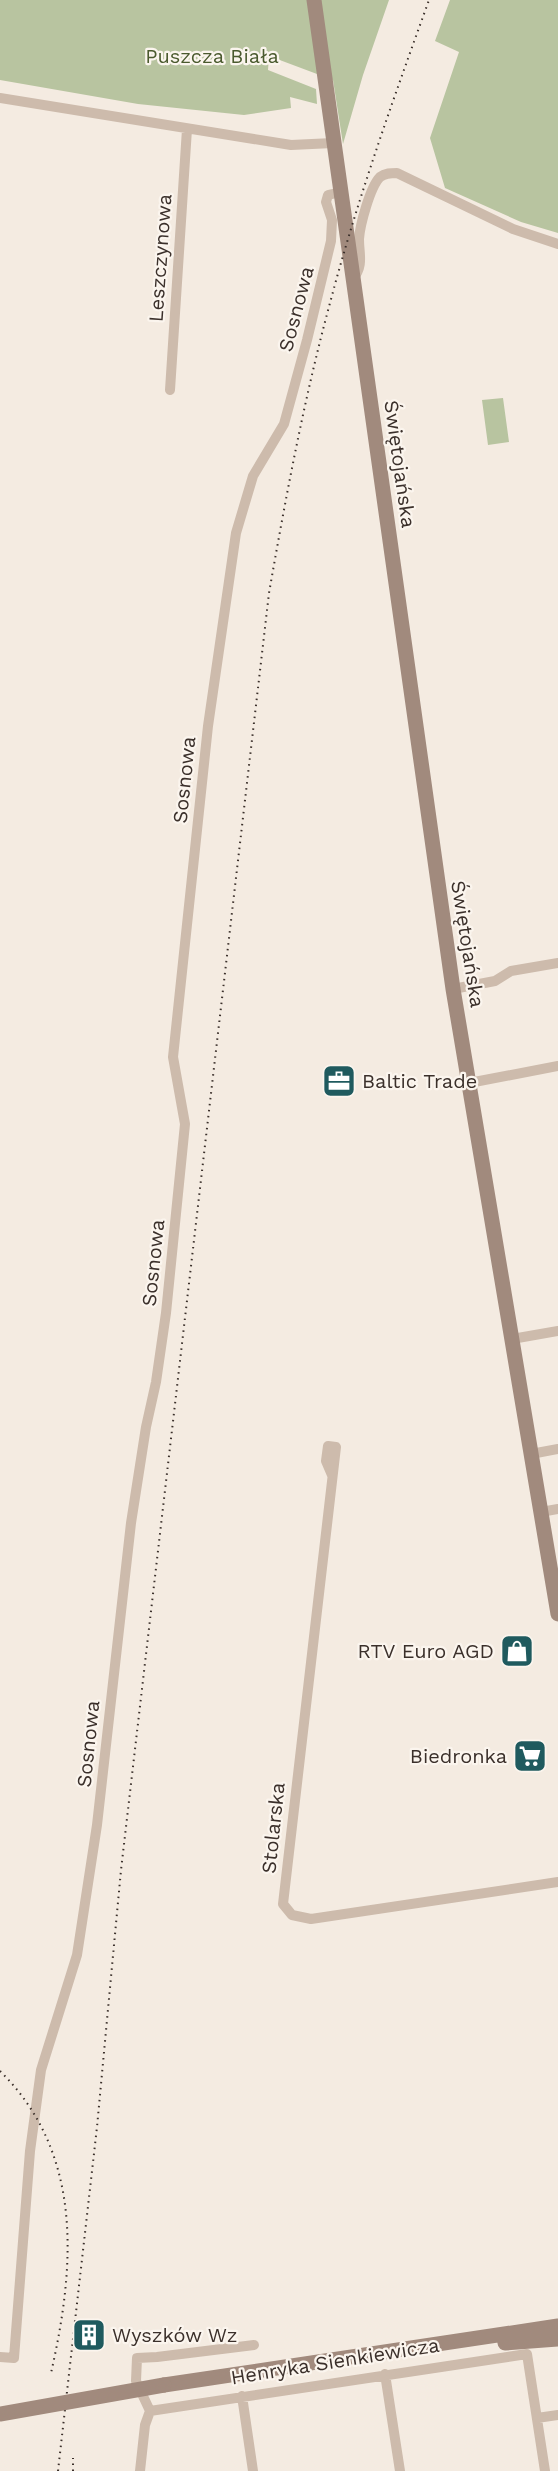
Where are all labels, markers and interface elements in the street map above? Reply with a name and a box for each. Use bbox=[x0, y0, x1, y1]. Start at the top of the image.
park label: Puszcza Biała bbox=[145, 44, 279, 68]
street label: Leszczynowa bbox=[144, 193, 176, 323]
street label: Sosnowa bbox=[273, 264, 319, 354]
street label: Świętojańska bbox=[379, 399, 421, 529]
street label: Sosnowa bbox=[168, 735, 200, 825]
street label: Świętojańska bbox=[446, 879, 490, 1009]
office icon: Baltic Trade bbox=[321, 1063, 357, 1099]
place label: Baltic Trade bbox=[362, 1069, 477, 1093]
street label: Sosnowa bbox=[137, 1218, 169, 1308]
shop icon: RTV Euro AGD bbox=[499, 1633, 535, 1669]
place label: RTV Euro AGD bbox=[358, 1639, 494, 1663]
street label: Sosnowa bbox=[72, 1699, 104, 1789]
supermarket icon: Biedronka bbox=[512, 1738, 548, 1774]
place label: Biedronka bbox=[410, 1744, 507, 1768]
street label: Stolarska bbox=[256, 1781, 290, 1875]
building icon: Wyszków Wz bbox=[71, 2317, 107, 2353]
place label: Wyszków Wz bbox=[112, 2323, 238, 2347]
street label: Henryka Sienkiewicza bbox=[229, 2333, 441, 2389]

